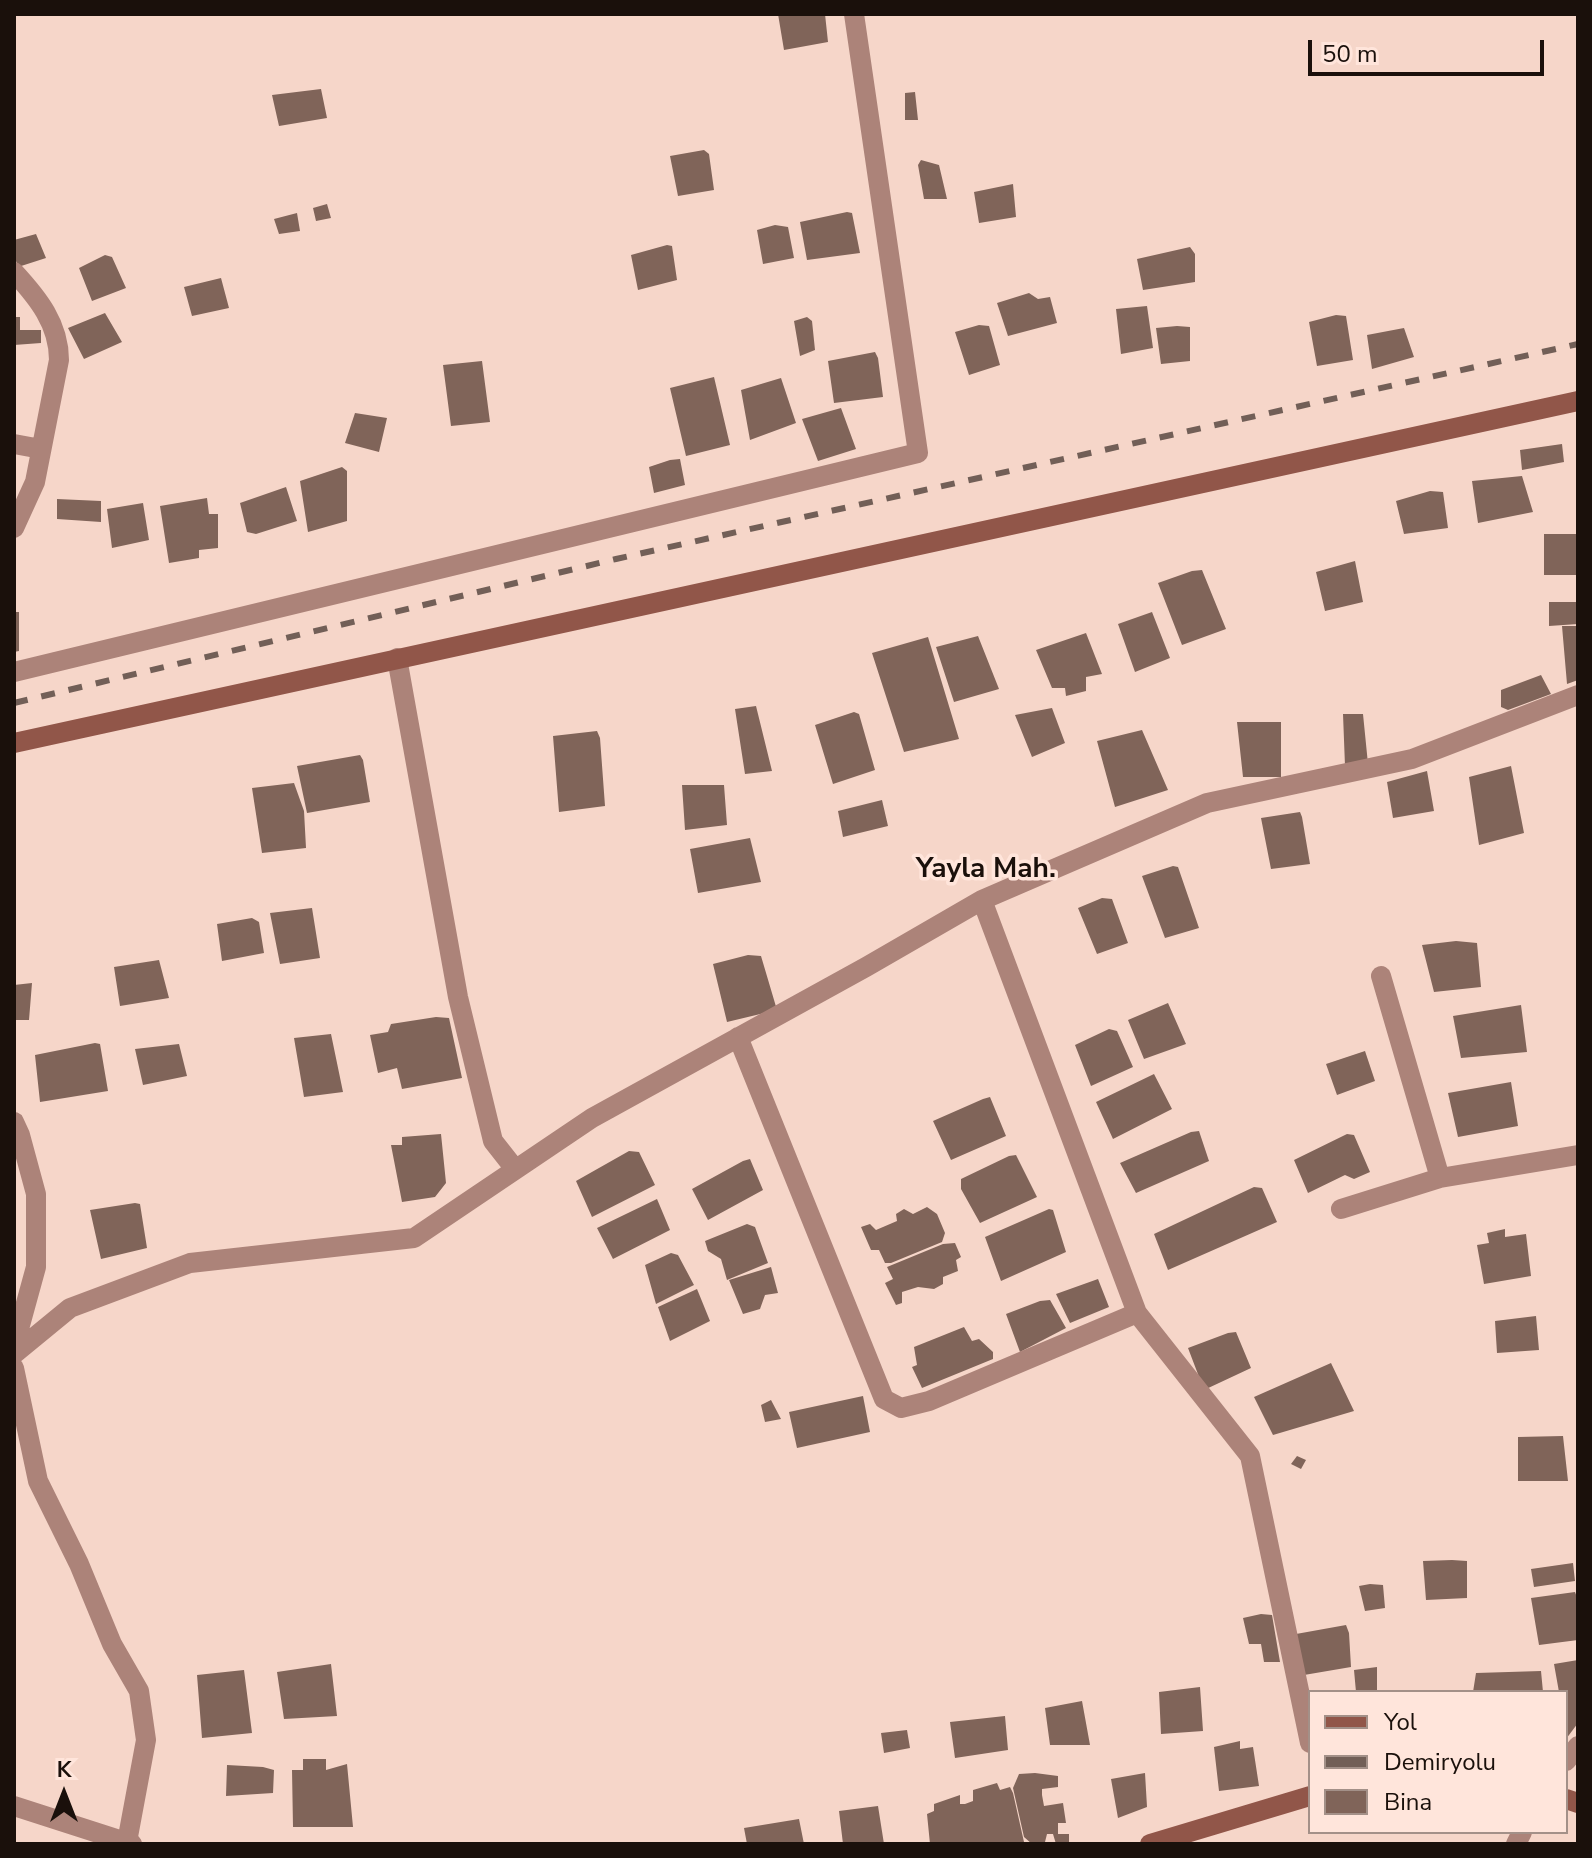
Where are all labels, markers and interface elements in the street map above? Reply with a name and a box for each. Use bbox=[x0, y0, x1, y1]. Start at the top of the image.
scale bar bbox=[1312, 24, 1548, 74]
text: 50 m bbox=[1322, 38, 1378, 70]
district label: Yayla Mah. bbox=[916, 853, 1056, 887]
legend bbox=[1308, 1690, 1568, 1834]
text: Yol bbox=[1384, 1706, 1417, 1738]
text: Demiryolu bbox=[1384, 1746, 1496, 1778]
north arrow bbox=[24, 1754, 104, 1834]
text: K bbox=[57, 1755, 71, 1785]
text: Bina bbox=[1384, 1786, 1432, 1818]

